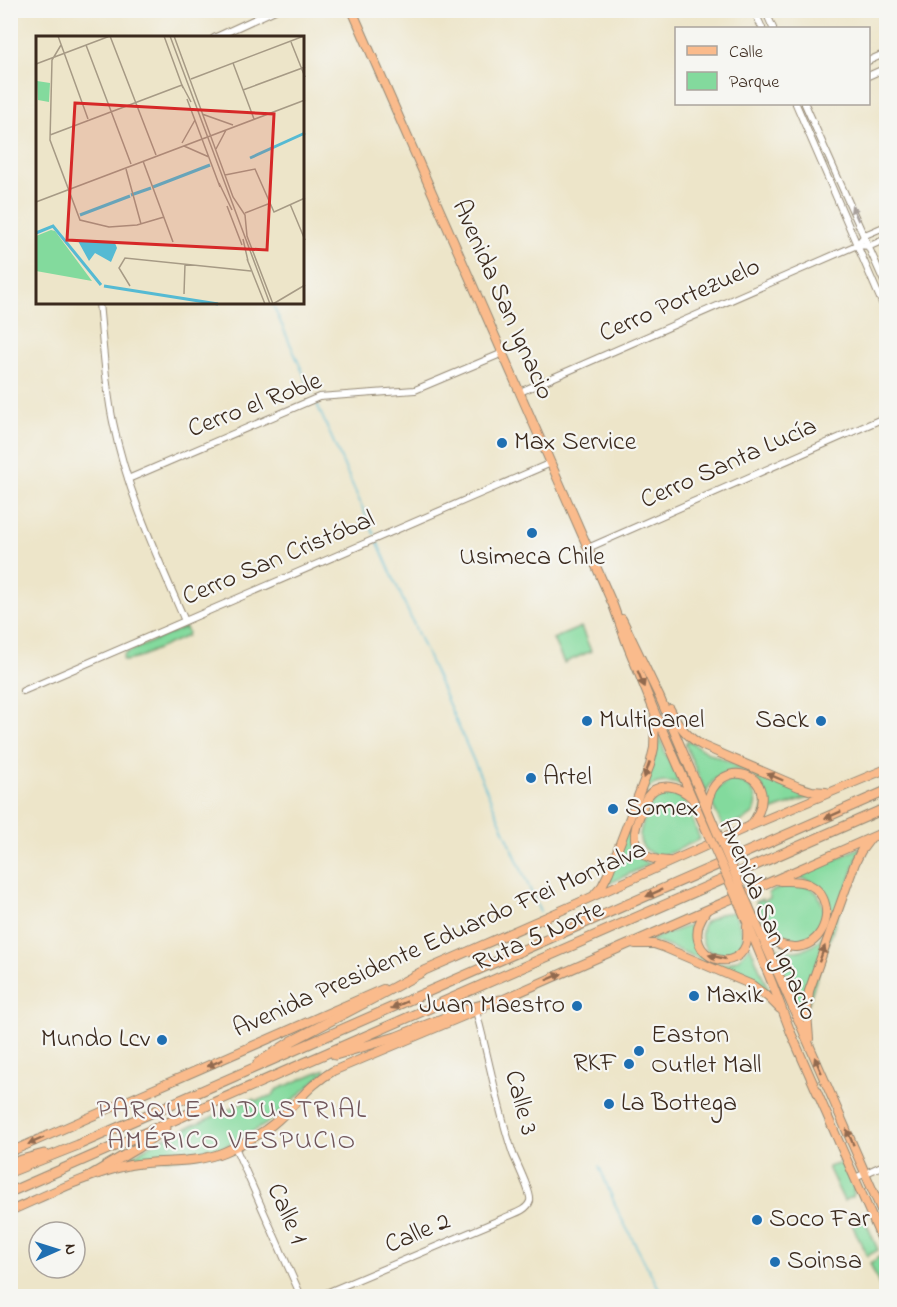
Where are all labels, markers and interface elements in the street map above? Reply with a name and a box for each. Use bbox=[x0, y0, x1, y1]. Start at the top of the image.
legend bbox=[675, 27, 870, 105]
inset map bbox=[36, 36, 304, 304]
text: Calle bbox=[729, 40, 764, 66]
text: Parque bbox=[729, 70, 780, 96]
street label: Avenida San Ignacio bbox=[441, 194, 563, 406]
one-way arrow bbox=[850, 205, 859, 222]
street label: Cerro Portezuelo bbox=[593, 249, 767, 353]
street label: Cerro el Roble bbox=[183, 363, 328, 449]
street label: Cerro Santa Lucía bbox=[635, 408, 823, 520]
place label: Max Service bbox=[514, 424, 637, 462]
marker: Max Service bbox=[495, 436, 509, 450]
street label: Cerro San Cristóbal bbox=[177, 501, 381, 617]
marker: Usimeca Chile bbox=[525, 526, 539, 540]
place label: Usimeca Chile bbox=[459, 539, 605, 577]
one-way arrow bbox=[637, 670, 646, 688]
place label: Multipanel bbox=[599, 702, 704, 740]
place label: Sack bbox=[755, 702, 810, 740]
marker: Multipanel bbox=[580, 714, 594, 728]
marker: Sack bbox=[814, 714, 828, 728]
place label: Artel bbox=[543, 759, 592, 797]
one-way arrow bbox=[642, 761, 652, 779]
marker: Artel bbox=[524, 771, 538, 785]
one-way arrow bbox=[766, 772, 784, 781]
place label: Somex bbox=[625, 790, 699, 828]
marker: Somex bbox=[606, 802, 620, 816]
one-way arrow bbox=[823, 810, 841, 820]
street label: Avenida San Ignacio bbox=[707, 813, 827, 1027]
street label: Avenida Presidente Eduardo Frei Montalva bbox=[227, 831, 653, 1049]
one-way arrow bbox=[645, 888, 663, 898]
street label: Ruta 5 Norte bbox=[468, 891, 611, 983]
one-way arrow bbox=[818, 945, 828, 963]
one-way arrow bbox=[708, 952, 726, 962]
one-way arrow bbox=[545, 972, 563, 981]
place label: Maxik bbox=[706, 977, 764, 1015]
place label: Juan Maestro bbox=[419, 987, 565, 1025]
marker: Maxik bbox=[687, 989, 701, 1003]
marker: Juan Maestro bbox=[570, 999, 584, 1013]
one-way arrow bbox=[389, 1000, 407, 1010]
place label: Easton Outlet Mall bbox=[651, 1017, 761, 1085]
place label: Mundo Lcv bbox=[41, 1021, 151, 1059]
marker: Mundo Lcv bbox=[155, 1033, 169, 1047]
marker: Easton Outlet Mall bbox=[632, 1044, 646, 1058]
place label: RKF bbox=[573, 1045, 617, 1083]
one-way arrow bbox=[813, 1055, 823, 1073]
marker: RKF bbox=[622, 1057, 636, 1071]
one-way arrow bbox=[205, 1058, 223, 1068]
street label: Calle 3 bbox=[493, 1066, 547, 1140]
place label: La Bottega bbox=[621, 1085, 737, 1123]
district label: PARQUE INDUSTRIAL AMÉRICO VESPUCIO bbox=[96, 1091, 368, 1161]
marker: La Bottega bbox=[602, 1097, 616, 1111]
one-way arrow bbox=[845, 1128, 854, 1145]
one-way arrow bbox=[27, 1137, 45, 1146]
street label: Calle 1 bbox=[256, 1177, 316, 1251]
place label: Soco Far bbox=[769, 1201, 871, 1239]
street label: Calle 2 bbox=[379, 1203, 457, 1265]
marker: Soco Far bbox=[750, 1213, 764, 1227]
north arrow bbox=[27, 1220, 87, 1280]
text: N bbox=[58, 1243, 82, 1256]
place label: Soinsa bbox=[787, 1243, 862, 1281]
marker: Soinsa bbox=[768, 1255, 782, 1269]

